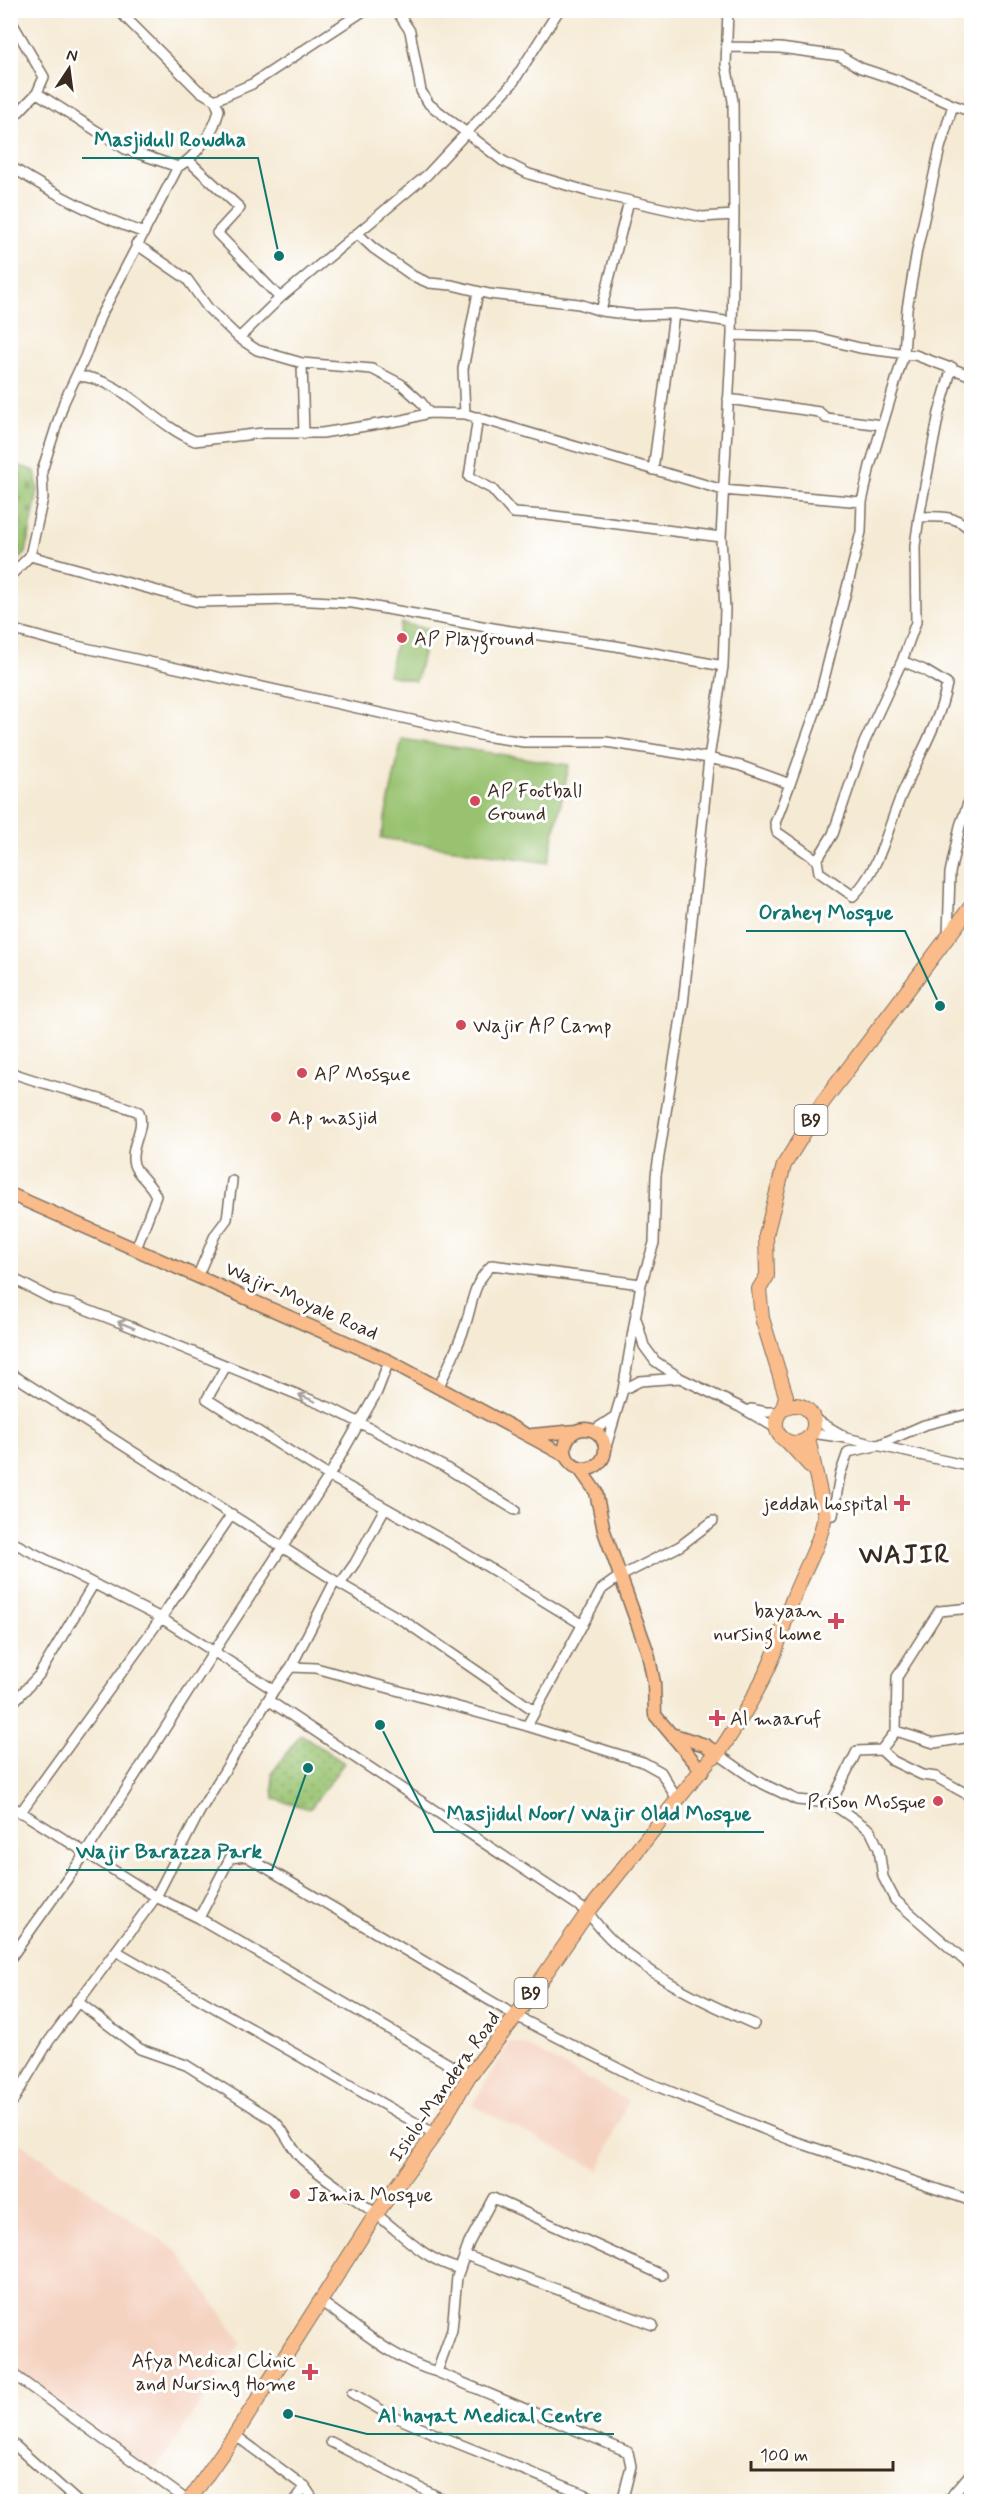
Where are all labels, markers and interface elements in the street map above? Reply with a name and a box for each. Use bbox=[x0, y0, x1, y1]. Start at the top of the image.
north arrow bbox=[39, 39, 99, 99]
text: N bbox=[64, 44, 80, 67]
callout: Masjidull Rowdha bbox=[82, 119, 258, 158]
text: Masjidull Rowdha bbox=[94, 126, 246, 154]
place label: AP Playground bbox=[414, 626, 534, 655]
marker: AP Playground bbox=[395, 631, 409, 645]
place label: AP Football Ground bbox=[487, 778, 582, 828]
marker: AP Football Ground bbox=[468, 794, 482, 808]
callout: Orahey Mosque bbox=[746, 892, 905, 931]
text: Orahey Mosque bbox=[759, 899, 894, 927]
place label: Wajir AP Camp bbox=[473, 1013, 612, 1040]
marker: Wajir AP Camp bbox=[454, 1018, 468, 1032]
place label: AP Mosque bbox=[314, 1061, 411, 1088]
marker: AP Mosque bbox=[295, 1066, 309, 1080]
place label: A.p masjid bbox=[288, 1105, 377, 1132]
road number: B9 bbox=[794, 1105, 828, 1135]
marker: A.p masjid bbox=[269, 1110, 283, 1124]
street label: Wajir-Moyale Road bbox=[221, 1256, 382, 1347]
one-way arrow bbox=[118, 1319, 136, 1330]
one-way arrow bbox=[298, 1392, 317, 1403]
place label: jeddah hospital bbox=[761, 1491, 888, 1518]
marker: jeddah hospital bbox=[893, 1494, 911, 1512]
district label: WAJIR bbox=[858, 1539, 951, 1573]
place label: bayaan nursing home bbox=[713, 1598, 822, 1650]
marker: bayaan nursing home bbox=[827, 1612, 845, 1630]
place label: Al maaruf bbox=[730, 1706, 821, 1733]
marker: Al maaruf bbox=[708, 1709, 726, 1727]
place label: Prison Mosque bbox=[807, 1789, 926, 1816]
callout: Masjidul Noor/ Wajir Oldd Mosque bbox=[434, 1793, 764, 1832]
marker: Prison Mosque bbox=[931, 1794, 945, 1808]
text: Masjidul Noor/ Wajir Oldd Mosque bbox=[447, 1800, 752, 1828]
callout: Wajir Barazza Park bbox=[66, 1831, 272, 1870]
text: Wajir Barazza Park bbox=[75, 1838, 262, 1866]
road number: B9 bbox=[514, 1978, 548, 2008]
street label: Isiolo-Mandera Road bbox=[383, 2006, 507, 2168]
place label: Jamia Mosque bbox=[307, 2182, 433, 2209]
marker: Jamia Mosque bbox=[288, 2187, 302, 2201]
place label: Afya Medical Clinic and Nursing Home bbox=[131, 2348, 296, 2398]
marker: Afya Medical Clinic and Nursing Home bbox=[301, 2363, 319, 2381]
callout: Al hayat Medical Centre bbox=[367, 2395, 614, 2434]
text: Al hayat Medical Centre bbox=[378, 2402, 602, 2430]
scale bar bbox=[751, 2434, 894, 2472]
text: 100 m bbox=[760, 2444, 808, 2468]

